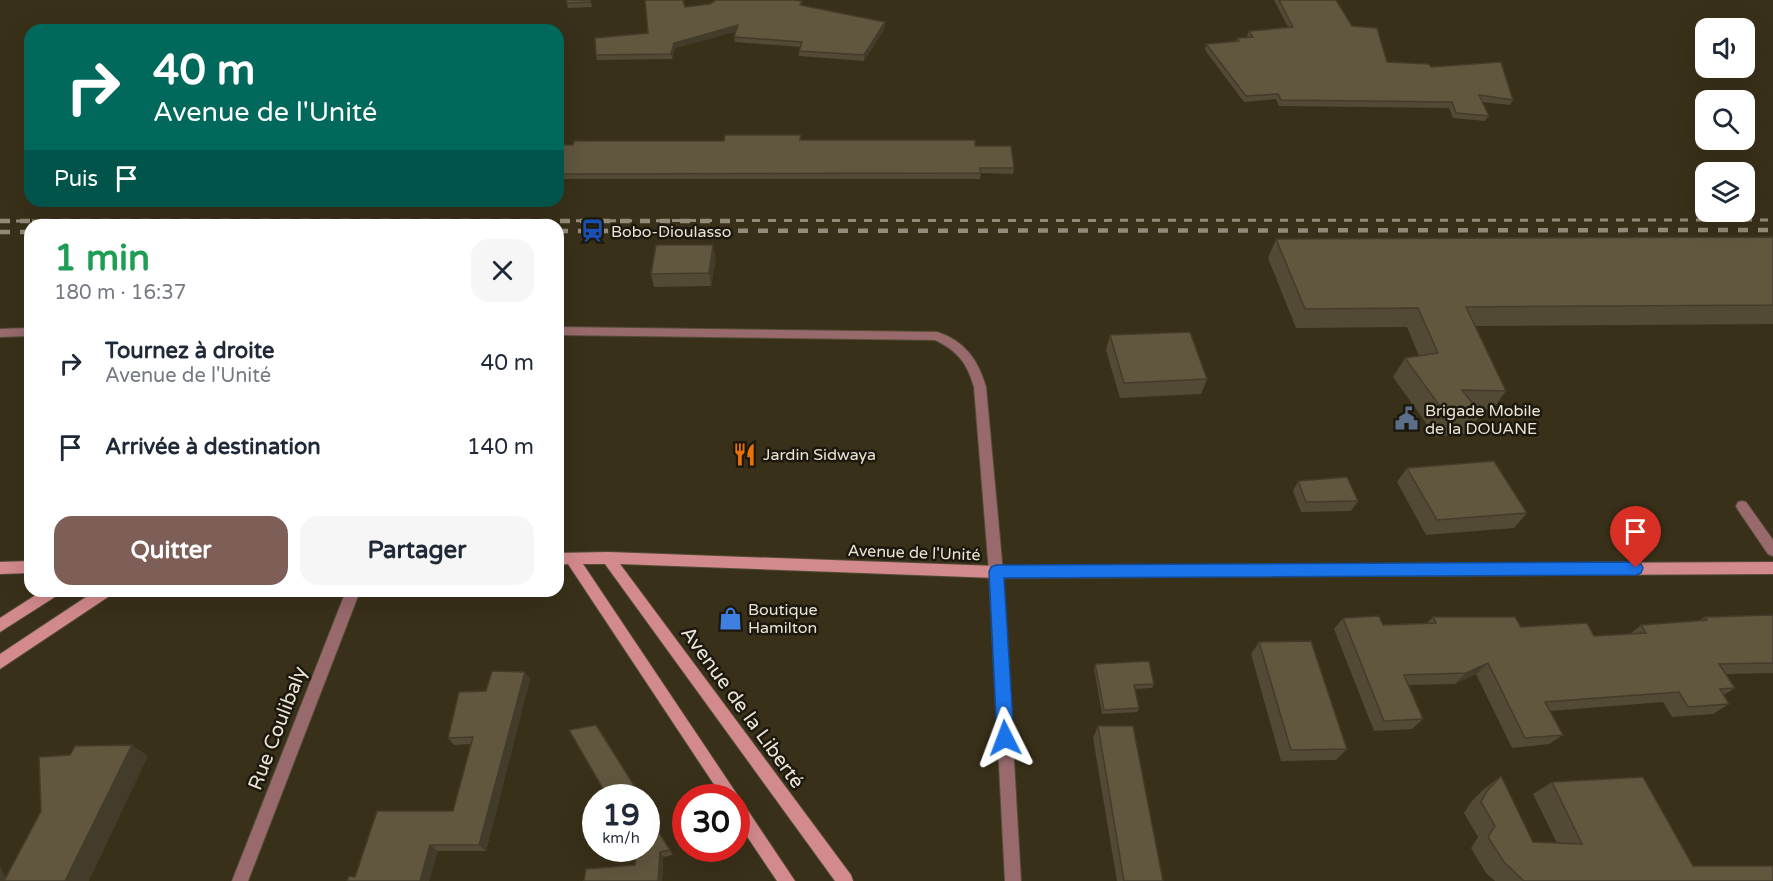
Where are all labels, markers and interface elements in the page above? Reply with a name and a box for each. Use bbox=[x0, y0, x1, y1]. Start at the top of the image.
map controls bbox=[1695, 18, 1755, 222]
button: sound bbox=[1695, 18, 1755, 78]
text: 40 m bbox=[153, 45, 255, 96]
icon: right bbox=[54, 48, 132, 126]
button: search bbox=[1695, 90, 1755, 150]
text: Avenue de l'Unité bbox=[153, 96, 377, 129]
icon: arrive bbox=[110, 162, 143, 195]
button: layers bbox=[1695, 162, 1755, 222]
text: Puis bbox=[54, 166, 98, 192]
station icon: Bobo-Dioulasso bbox=[580, 218, 606, 244]
place label: Bobo-Dioulasso bbox=[611, 222, 731, 242]
text: 1 min bbox=[54, 237, 150, 280]
button: close bbox=[471, 239, 534, 302]
text: 180 m · 16:37 bbox=[54, 281, 186, 305]
text: Tournez à droite bbox=[105, 338, 274, 364]
icon: right bbox=[54, 347, 87, 380]
text: 40 m bbox=[480, 350, 534, 376]
text: Avenue de l'Unité bbox=[105, 364, 271, 388]
place label: Brigade Mobile de la DOUANE bbox=[1425, 401, 1541, 439]
public building icon: Brigade Mobile de la DOUANE bbox=[1394, 406, 1420, 432]
icon: arrive bbox=[54, 431, 87, 464]
text: Arrivée à destination bbox=[105, 434, 321, 460]
text: 140 m bbox=[467, 434, 534, 460]
restaurant icon: Jardin Sidwaya bbox=[732, 441, 758, 467]
place label: Jardin Sidwaya bbox=[763, 445, 876, 465]
pin bbox=[1610, 506, 1661, 568]
icon: arrive bbox=[1619, 515, 1652, 548]
button: Quitter bbox=[54, 516, 288, 585]
button: Partager bbox=[300, 516, 534, 585]
street label: Avenue de l'Unité bbox=[847, 541, 981, 565]
place label: Boutique Hamilton bbox=[748, 600, 817, 638]
shop icon: Boutique Hamilton bbox=[717, 605, 743, 631]
street label: Avenue de la Liberté bbox=[675, 622, 809, 793]
street label: Rue Coulibaly bbox=[243, 663, 313, 794]
position arrow bbox=[973, 706, 1037, 770]
speed limit sign: 30 bbox=[672, 784, 750, 862]
text: 19 bbox=[602, 797, 640, 834]
text: km/h bbox=[602, 829, 640, 847]

